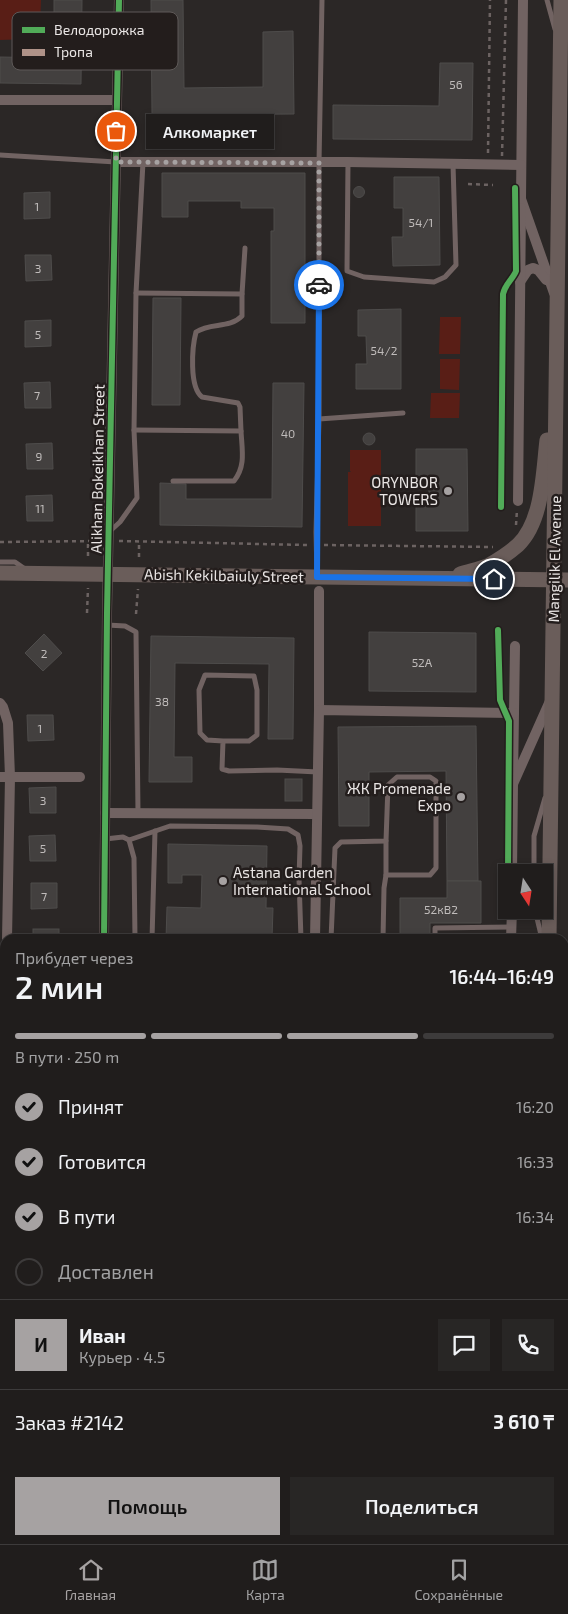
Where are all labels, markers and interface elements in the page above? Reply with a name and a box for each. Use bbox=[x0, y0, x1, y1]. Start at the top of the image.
legend bbox=[12, 12, 178, 70]
text: Велодорожка bbox=[54, 21, 144, 38]
text: Тропа bbox=[54, 43, 93, 60]
house number: 56 bbox=[449, 77, 463, 91]
pin bbox=[95, 110, 137, 152]
callout: Алкомаркет bbox=[146, 114, 274, 148]
icon: bag bbox=[102, 117, 130, 145]
text: Алкомаркет bbox=[163, 122, 257, 141]
house number: 1 bbox=[35, 199, 39, 213]
house number: 54/1 bbox=[409, 215, 433, 229]
courier bbox=[294, 260, 344, 310]
house number: 3 bbox=[35, 261, 41, 275]
icon: car bbox=[305, 271, 333, 299]
house number: 5 bbox=[35, 327, 41, 341]
house number: 54/2 bbox=[371, 343, 398, 357]
street label: Alikhan Bokeikhan Street bbox=[87, 384, 107, 554]
house number: 7 bbox=[34, 388, 40, 402]
house number: 40 bbox=[281, 426, 295, 440]
house number: 9 bbox=[36, 449, 43, 463]
place label: ORYNBOR TOWERS bbox=[371, 473, 438, 508]
marker: ORYNBOR TOWERS bbox=[442, 485, 454, 497]
street label: Mangilik El Avenue bbox=[544, 495, 564, 623]
house number: 11 bbox=[35, 501, 45, 515]
pin bbox=[473, 558, 515, 600]
street label: Abish Kekilbaiuly Street bbox=[144, 565, 304, 585]
icon: home bbox=[480, 565, 508, 593]
house number: 2 bbox=[41, 646, 48, 660]
house number: 52А bbox=[412, 655, 433, 669]
house number: 38 bbox=[155, 694, 169, 708]
house number: 1 bbox=[38, 721, 42, 735]
place label: ЖК Promenade Expo bbox=[347, 779, 451, 814]
marker: ЖК Promenade Expo bbox=[455, 791, 467, 803]
house number: 3 bbox=[40, 793, 46, 807]
house number: 5 bbox=[40, 841, 46, 855]
place label: Astana Garden International School bbox=[233, 863, 371, 898]
north arrow bbox=[498, 864, 552, 919]
map controls bbox=[498, 864, 553, 919]
marker: Astana Garden International School bbox=[217, 875, 229, 887]
house number: 7 bbox=[41, 889, 47, 903]
house number: 52кВ2 bbox=[424, 902, 458, 916]
text: Прибудет через bbox=[15, 948, 133, 967]
text: 16:44–16:49 bbox=[449, 965, 554, 988]
text: 2 мин bbox=[15, 967, 103, 1005]
text: В пути · 250 m bbox=[15, 1047, 119, 1066]
icon: check bbox=[15, 1093, 43, 1121]
text: Принят bbox=[58, 1095, 124, 1118]
text: 16:20 bbox=[516, 1097, 554, 1116]
icon: check bbox=[15, 1148, 43, 1176]
text: Готовится bbox=[58, 1150, 146, 1173]
text: 16:33 bbox=[517, 1152, 554, 1171]
icon: check bbox=[15, 1203, 43, 1231]
text: В пути bbox=[58, 1205, 116, 1228]
text: 16:34 bbox=[516, 1207, 554, 1226]
text: Доставлен bbox=[58, 1260, 154, 1283]
button: chat bbox=[438, 1319, 490, 1371]
button: phone bbox=[502, 1319, 554, 1371]
text: Иван bbox=[79, 1324, 126, 1347]
text: И bbox=[34, 1333, 48, 1356]
text: Курьер · 4.5 bbox=[79, 1347, 165, 1366]
text: 3 610 ₸ bbox=[493, 1410, 554, 1433]
text: Заказ #2142 bbox=[15, 1411, 124, 1434]
button: Помощь bbox=[15, 1477, 280, 1535]
button: Поделиться bbox=[290, 1477, 554, 1535]
tab: Главная bbox=[65, 1556, 116, 1603]
tab: Карта bbox=[246, 1556, 285, 1603]
tab: Сохранённые bbox=[414, 1556, 503, 1603]

